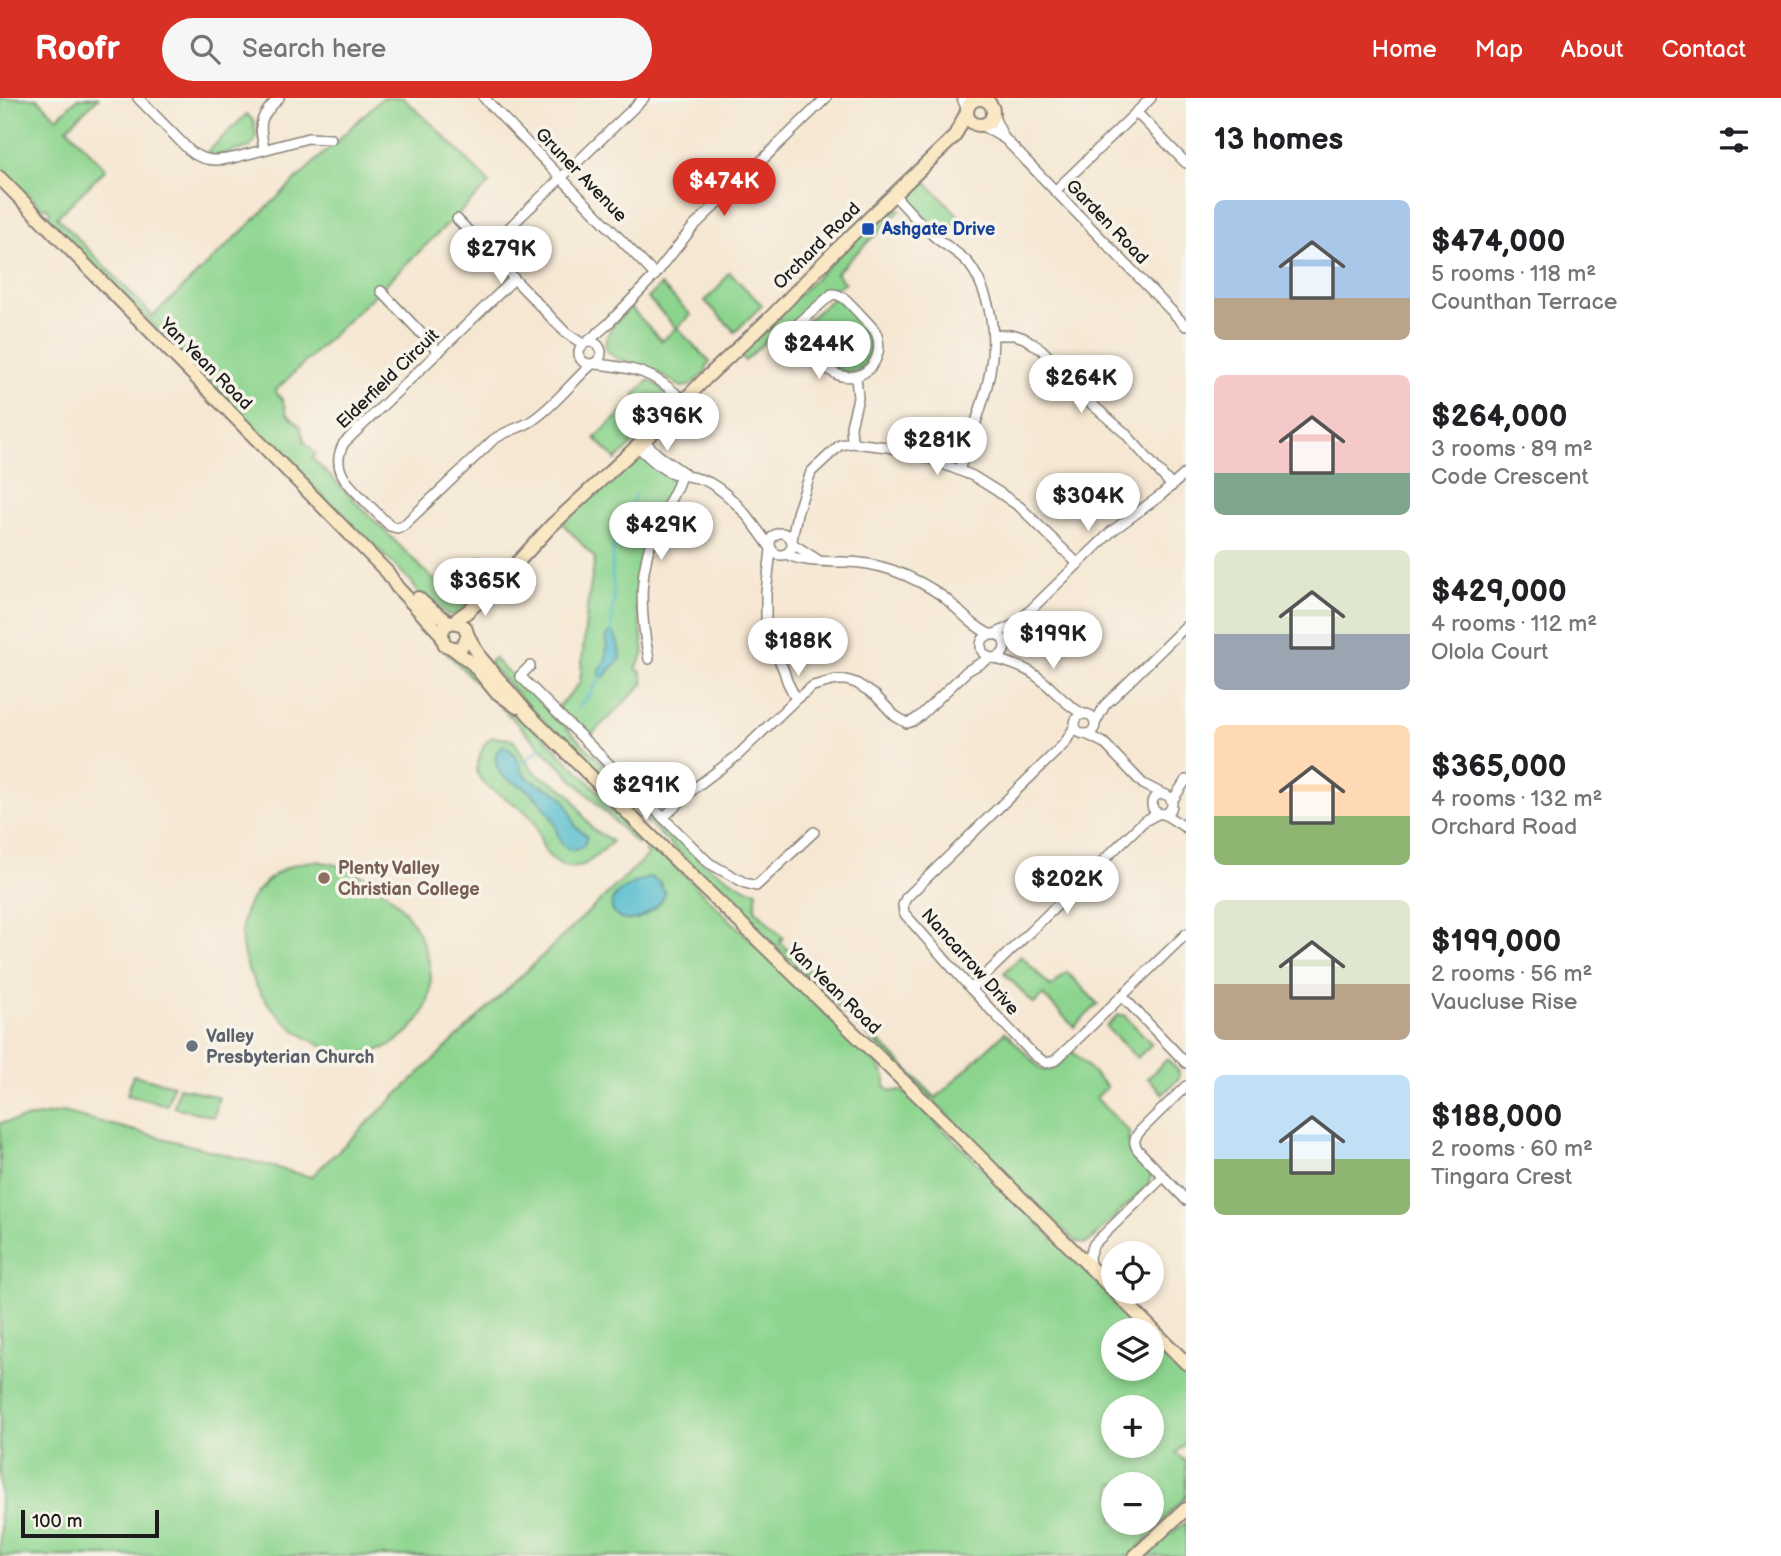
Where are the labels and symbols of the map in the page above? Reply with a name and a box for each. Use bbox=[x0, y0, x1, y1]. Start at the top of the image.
street label: Gruner Avenue bbox=[531, 124, 631, 227]
pin: $474K bbox=[675, 158, 773, 218]
street label: Garden Road bbox=[1061, 175, 1153, 269]
street label: Orchard Road bbox=[769, 198, 865, 294]
place label: Ashgate Drive bbox=[881, 219, 995, 240]
marker: Ashgate Drive bbox=[860, 221, 876, 237]
pin: $279K bbox=[452, 226, 550, 286]
street label: Yan Yean Road bbox=[155, 313, 256, 414]
pin: $244K bbox=[770, 322, 868, 381]
street label: Elderfield Circuit bbox=[332, 325, 444, 433]
pin: $264K bbox=[1032, 356, 1130, 415]
pin: $396K bbox=[618, 394, 716, 453]
pin: $281K bbox=[888, 418, 986, 477]
pin: $304K bbox=[1039, 474, 1137, 533]
pin: $429K bbox=[612, 503, 710, 562]
pin: $365K bbox=[436, 559, 534, 618]
pin: $199K bbox=[1004, 612, 1102, 671]
pin: $188K bbox=[749, 618, 847, 678]
pin: $291K bbox=[597, 762, 695, 822]
pin: $202K bbox=[1018, 856, 1116, 916]
place label: Plenty Valley Christian College bbox=[338, 858, 480, 900]
marker: Plenty Valley Christian College bbox=[316, 870, 332, 886]
street label: Nancarrow Drive bbox=[917, 905, 1023, 1020]
street label: Yan Yean Road bbox=[782, 939, 885, 1039]
place label: Valley Presbyterian Church bbox=[206, 1026, 374, 1068]
marker: Valley Presbyterian Church bbox=[184, 1038, 200, 1054]
scale bar bbox=[21, 1507, 159, 1539]

